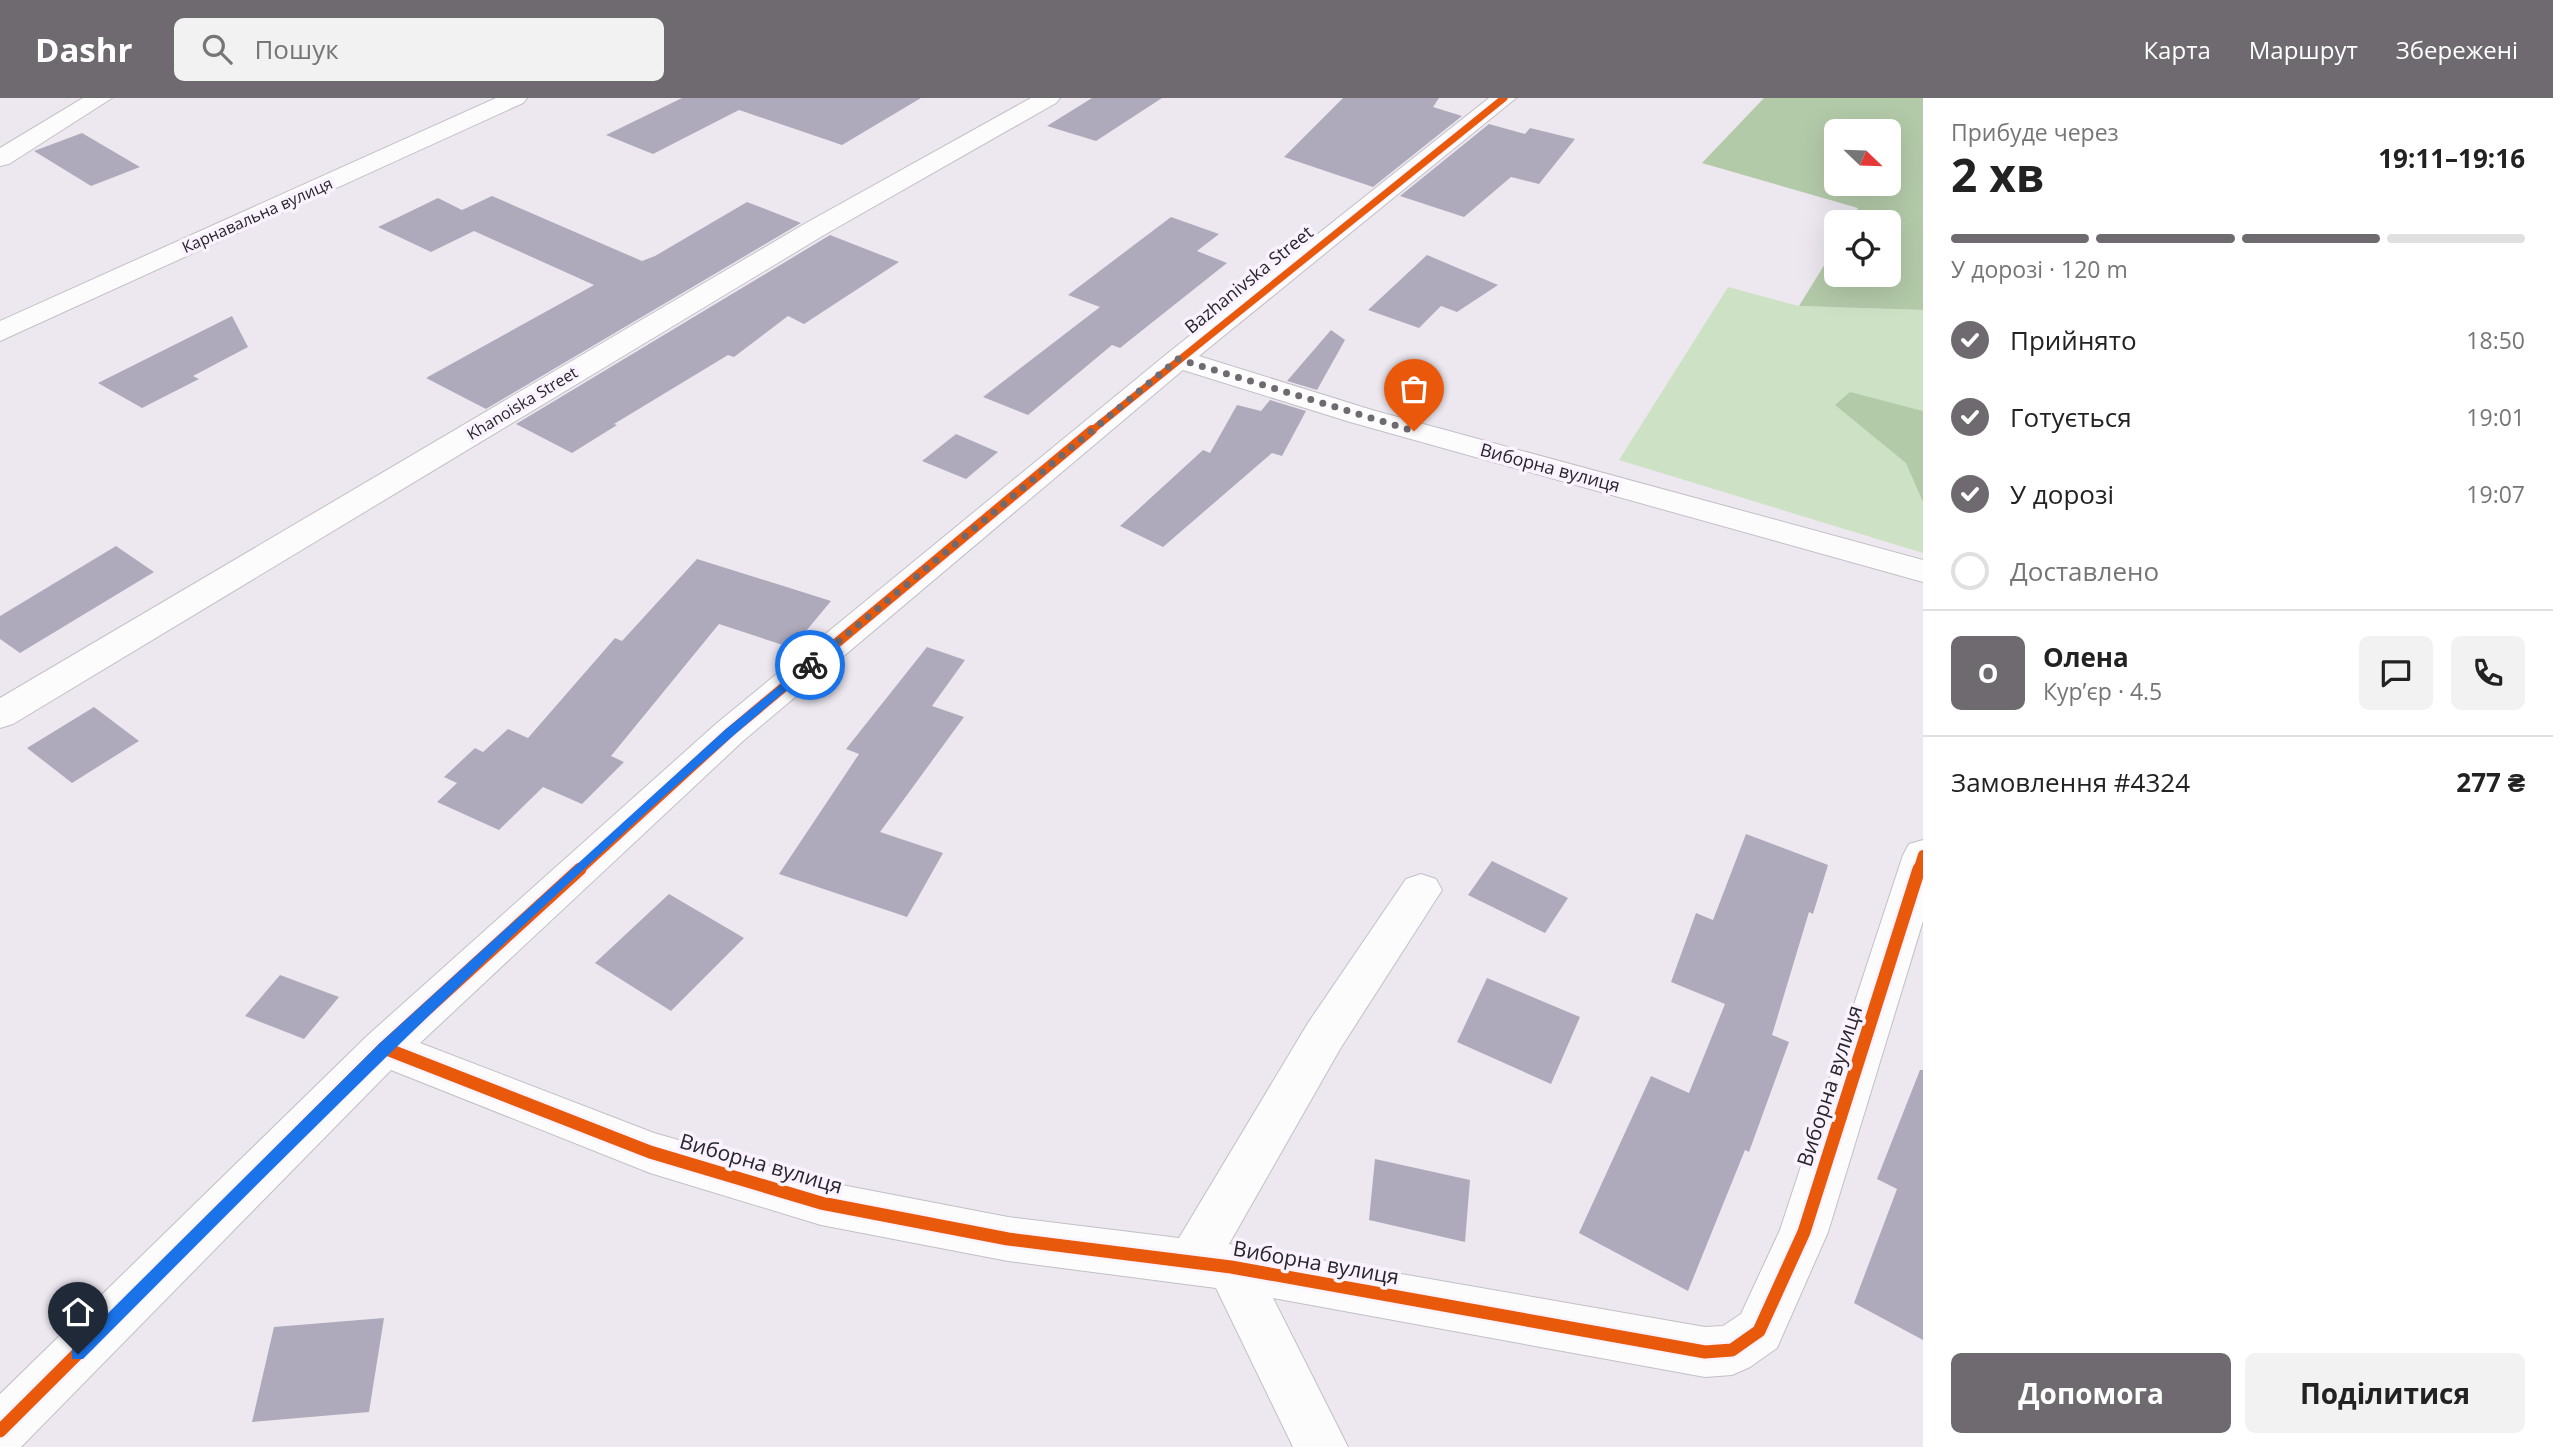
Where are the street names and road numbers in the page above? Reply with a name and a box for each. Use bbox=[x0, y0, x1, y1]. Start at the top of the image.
street label: Карнавальна вулиця bbox=[178, 172, 336, 258]
street label: Bazhanivska Street bbox=[1179, 220, 1318, 338]
street label: Khanoiska Street bbox=[462, 361, 582, 445]
street label: Виборна вулиця bbox=[1478, 437, 1623, 497]
street label: Виборна вулиця bbox=[1790, 1001, 1868, 1170]
street label: Виборна вулиця bbox=[677, 1126, 846, 1200]
street label: Виборна вулиця bbox=[1231, 1234, 1401, 1290]

